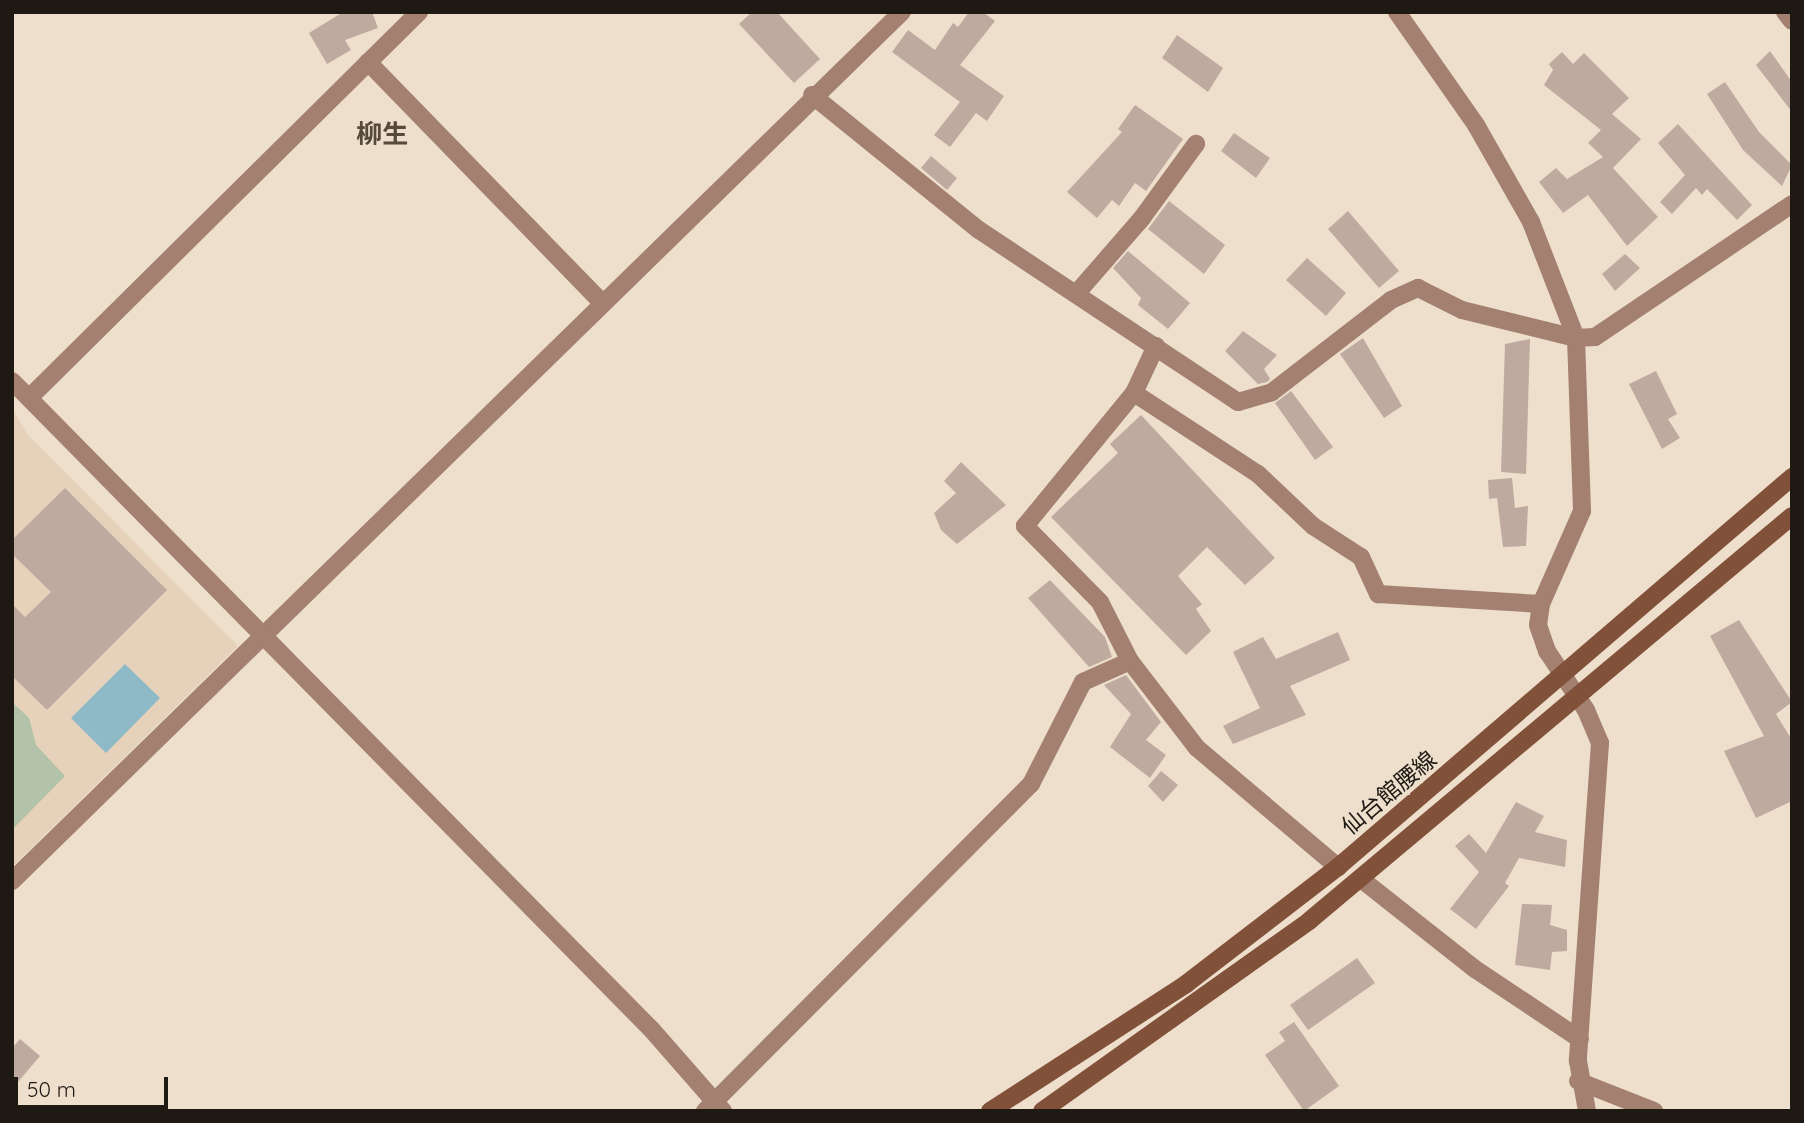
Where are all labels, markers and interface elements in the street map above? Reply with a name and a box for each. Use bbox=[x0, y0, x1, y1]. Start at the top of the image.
district label: 柳生 bbox=[356, 118, 408, 150]
street label: 仙台館腰線 bbox=[1336, 745, 1442, 841]
scale bar bbox=[18, 1064, 172, 1108]
text: 50 m bbox=[27, 1076, 76, 1102]

